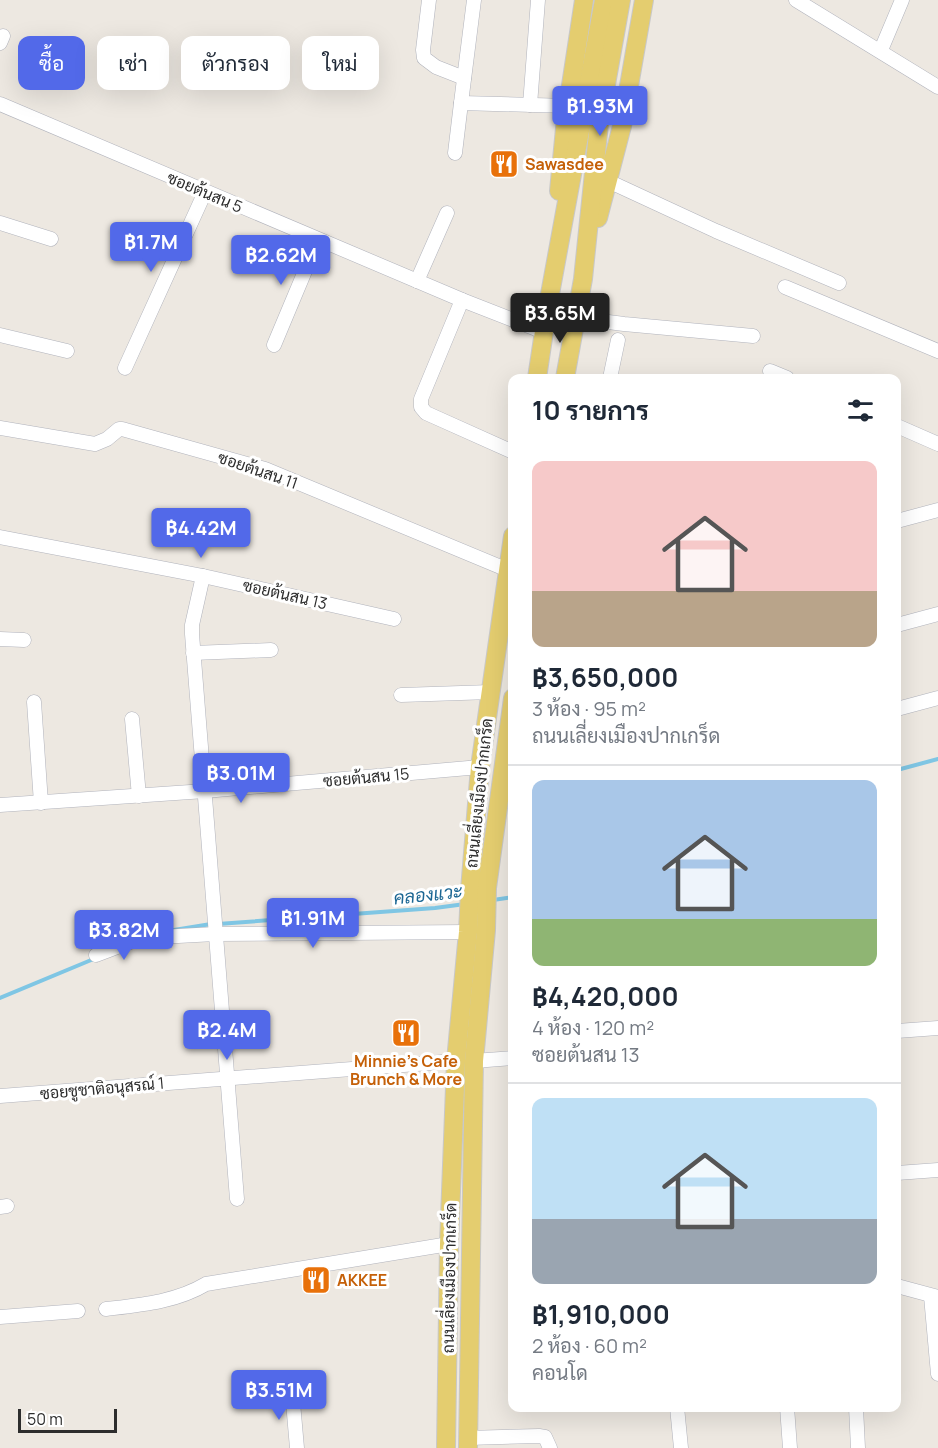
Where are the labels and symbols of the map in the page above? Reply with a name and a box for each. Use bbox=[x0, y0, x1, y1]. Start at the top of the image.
pin: ฿1.93M bbox=[551, 86, 649, 137]
restaurant icon: Sawasdee bbox=[488, 148, 520, 180]
place label: Sawasdee bbox=[525, 153, 604, 175]
street label: ซอยต้นสน 5 bbox=[164, 166, 246, 218]
pin: ฿1.7M bbox=[109, 222, 193, 273]
pin: ฿2.62M bbox=[232, 235, 330, 286]
pin: ฿3.65M bbox=[511, 293, 609, 344]
street label: ซอยต้นสน 11 bbox=[215, 446, 301, 494]
pin: ฿4.42M bbox=[152, 508, 250, 559]
street label: ซอยต้นสน 13 bbox=[241, 574, 329, 614]
street label: ถนนเลี่ยงเมืองปากเกร็ด bbox=[457, 717, 498, 869]
pin: ฿3.01M bbox=[192, 753, 290, 804]
street label: ซอยต้นสน 15 bbox=[322, 762, 410, 792]
water label: คลองแวะ bbox=[392, 878, 464, 910]
pin: ฿1.91M bbox=[264, 898, 362, 949]
pin: ฿3.82M bbox=[75, 910, 173, 961]
pin: ฿2.4M bbox=[185, 1010, 269, 1061]
restaurant icon: Minnie's Cafe Brunch & More bbox=[390, 1017, 422, 1049]
place label: Minnie's Cafe Brunch & More bbox=[350, 1050, 462, 1090]
street label: ซอยชูชาติอนุสรณ์ 1 bbox=[39, 1071, 165, 1105]
street label: ถนนเลี่ยงเมืองปากเกร็ด bbox=[434, 1202, 461, 1353]
restaurant icon: AKKEE bbox=[300, 1264, 332, 1296]
place label: AKKEE bbox=[337, 1269, 387, 1291]
pin: ฿3.51M bbox=[230, 1370, 328, 1421]
scale bar bbox=[18, 1406, 117, 1434]

